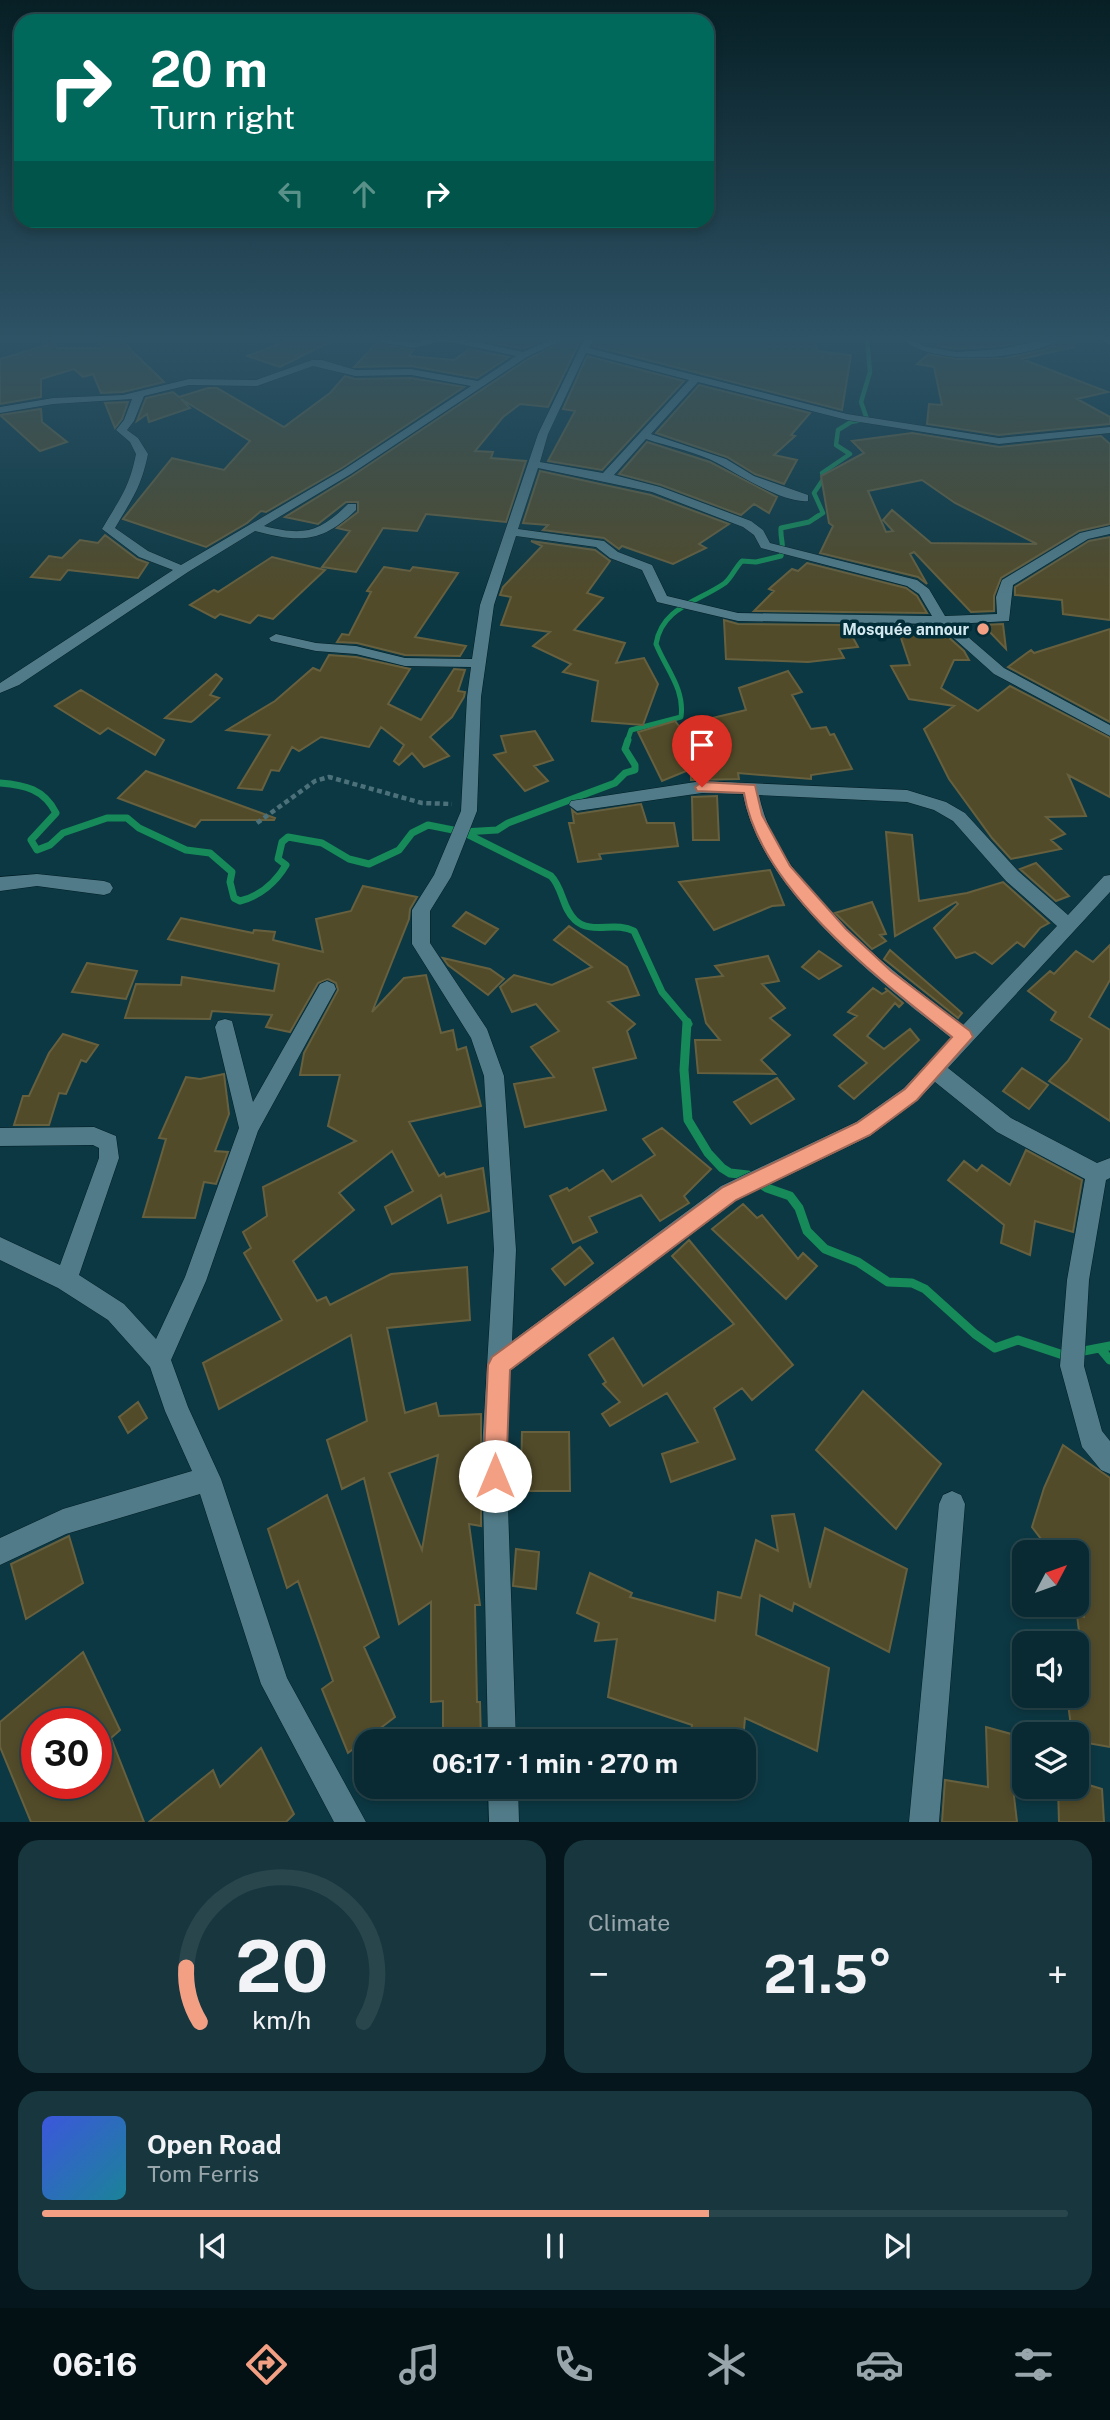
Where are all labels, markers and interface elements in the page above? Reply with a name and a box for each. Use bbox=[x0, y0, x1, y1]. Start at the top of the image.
text: 20 m bbox=[150, 40, 268, 98]
icon: right bbox=[35, 42, 126, 133]
text: Turn right bbox=[150, 99, 295, 136]
icon: left bbox=[272, 175, 310, 213]
icon: ahead bbox=[345, 175, 383, 213]
icon: right bbox=[418, 175, 456, 213]
place label: Mosquée annour bbox=[842, 620, 969, 639]
marker: Mosquée annour bbox=[975, 621, 991, 637]
pin bbox=[672, 715, 732, 787]
icon: arrive bbox=[683, 726, 721, 764]
position arrow bbox=[458, 1439, 532, 1513]
north arrow bbox=[1012, 1540, 1088, 1617]
map controls bbox=[1012, 1540, 1089, 1799]
button: sound bbox=[1012, 1631, 1089, 1708]
speed limit sign: 30 bbox=[21, 1708, 112, 1799]
button: layers bbox=[1012, 1722, 1089, 1799]
text: 06:17 · 1 min · 270 m bbox=[432, 1748, 678, 1779]
text: Climate bbox=[588, 1909, 670, 1936]
text: 20 bbox=[235, 1924, 329, 2009]
text: 21.5° bbox=[763, 1944, 893, 2005]
text: − bbox=[588, 1952, 609, 1997]
text: + bbox=[1047, 1952, 1068, 1997]
text: km/h bbox=[253, 2005, 311, 2035]
text: Open Road bbox=[147, 2129, 282, 2160]
text: Tom Ferris bbox=[147, 2160, 259, 2187]
icon: previous bbox=[194, 2227, 232, 2265]
icon: pause bbox=[536, 2227, 574, 2265]
icon: next bbox=[878, 2227, 916, 2265]
icon: directions bbox=[242, 2340, 291, 2389]
icon: music bbox=[395, 2340, 444, 2389]
icon: phone bbox=[549, 2340, 598, 2389]
icon: climate bbox=[702, 2340, 751, 2389]
icon: car bbox=[855, 2340, 904, 2389]
icon: filters bbox=[1009, 2340, 1058, 2389]
text: 06:16 bbox=[52, 2346, 137, 2383]

